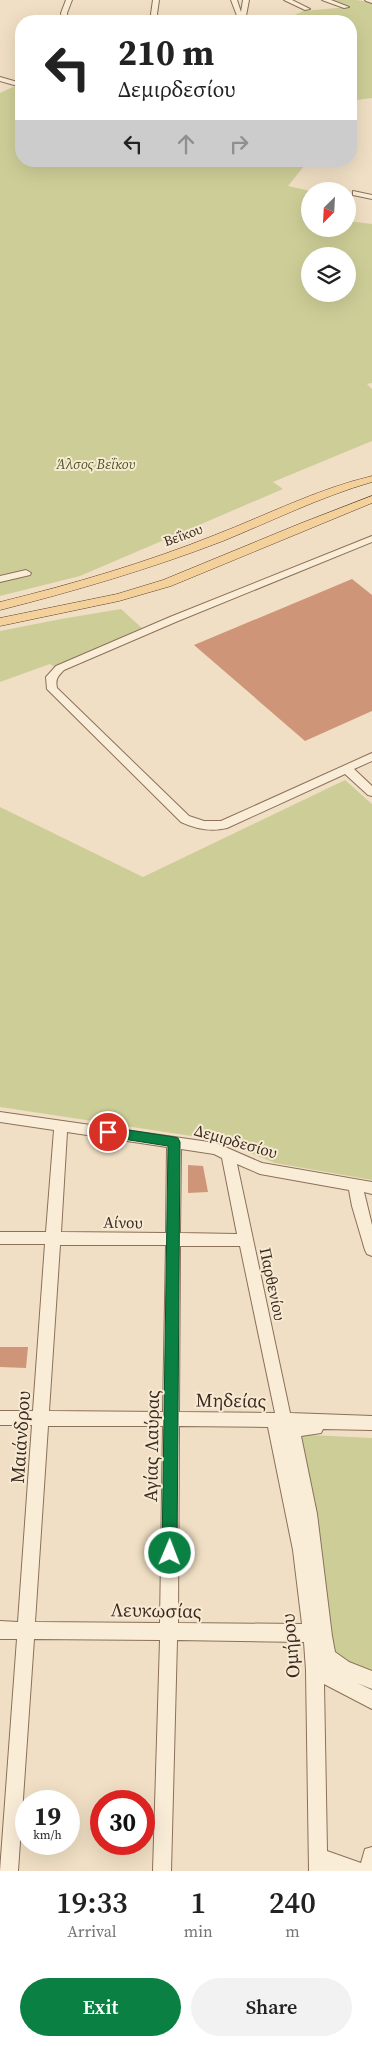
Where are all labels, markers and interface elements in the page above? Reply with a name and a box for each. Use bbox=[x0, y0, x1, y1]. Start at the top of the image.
text: 210 m bbox=[118, 29, 214, 77]
icon: left bbox=[35, 35, 100, 100]
text: Δεμιρδεσίου bbox=[118, 74, 235, 104]
icon: left bbox=[119, 130, 147, 158]
icon: ahead bbox=[172, 130, 200, 158]
icon: right bbox=[225, 130, 253, 158]
north arrow bbox=[301, 182, 356, 238]
map controls bbox=[301, 182, 356, 302]
button: layers bbox=[301, 247, 356, 302]
park label: Άλσος Βεΐκου bbox=[55, 454, 136, 474]
street label: Βεΐκου bbox=[161, 519, 205, 551]
pin bbox=[87, 1111, 129, 1153]
icon: arrive bbox=[94, 1118, 122, 1146]
street label: Δεμιρδεσίου bbox=[192, 1119, 280, 1163]
street label: Αίνου bbox=[103, 1211, 143, 1233]
street label: Παρθενίου bbox=[255, 1246, 291, 1322]
street label: Μηδείας bbox=[195, 1386, 267, 1414]
street label: Μαιάνδρου bbox=[4, 1390, 36, 1484]
street label: Αγίας Λαύρας bbox=[137, 1390, 165, 1502]
position arrow bbox=[143, 1526, 195, 1578]
street label: Λευκωσίας bbox=[110, 1596, 202, 1624]
street label: Ομήρου bbox=[274, 1613, 306, 1679]
speed limit sign: 30 bbox=[90, 1790, 155, 1855]
text: 19 bbox=[34, 1799, 61, 1833]
text: km/h bbox=[33, 1827, 62, 1843]
text: 19:33 bbox=[56, 1882, 128, 1923]
text: 1 bbox=[190, 1882, 206, 1923]
text: 240 bbox=[269, 1882, 316, 1923]
text: Arrival bbox=[67, 1920, 117, 1942]
text: min bbox=[184, 1920, 213, 1942]
text: m bbox=[285, 1920, 300, 1942]
button: Exit bbox=[20, 1978, 181, 2036]
button: Share bbox=[191, 1978, 352, 2036]

